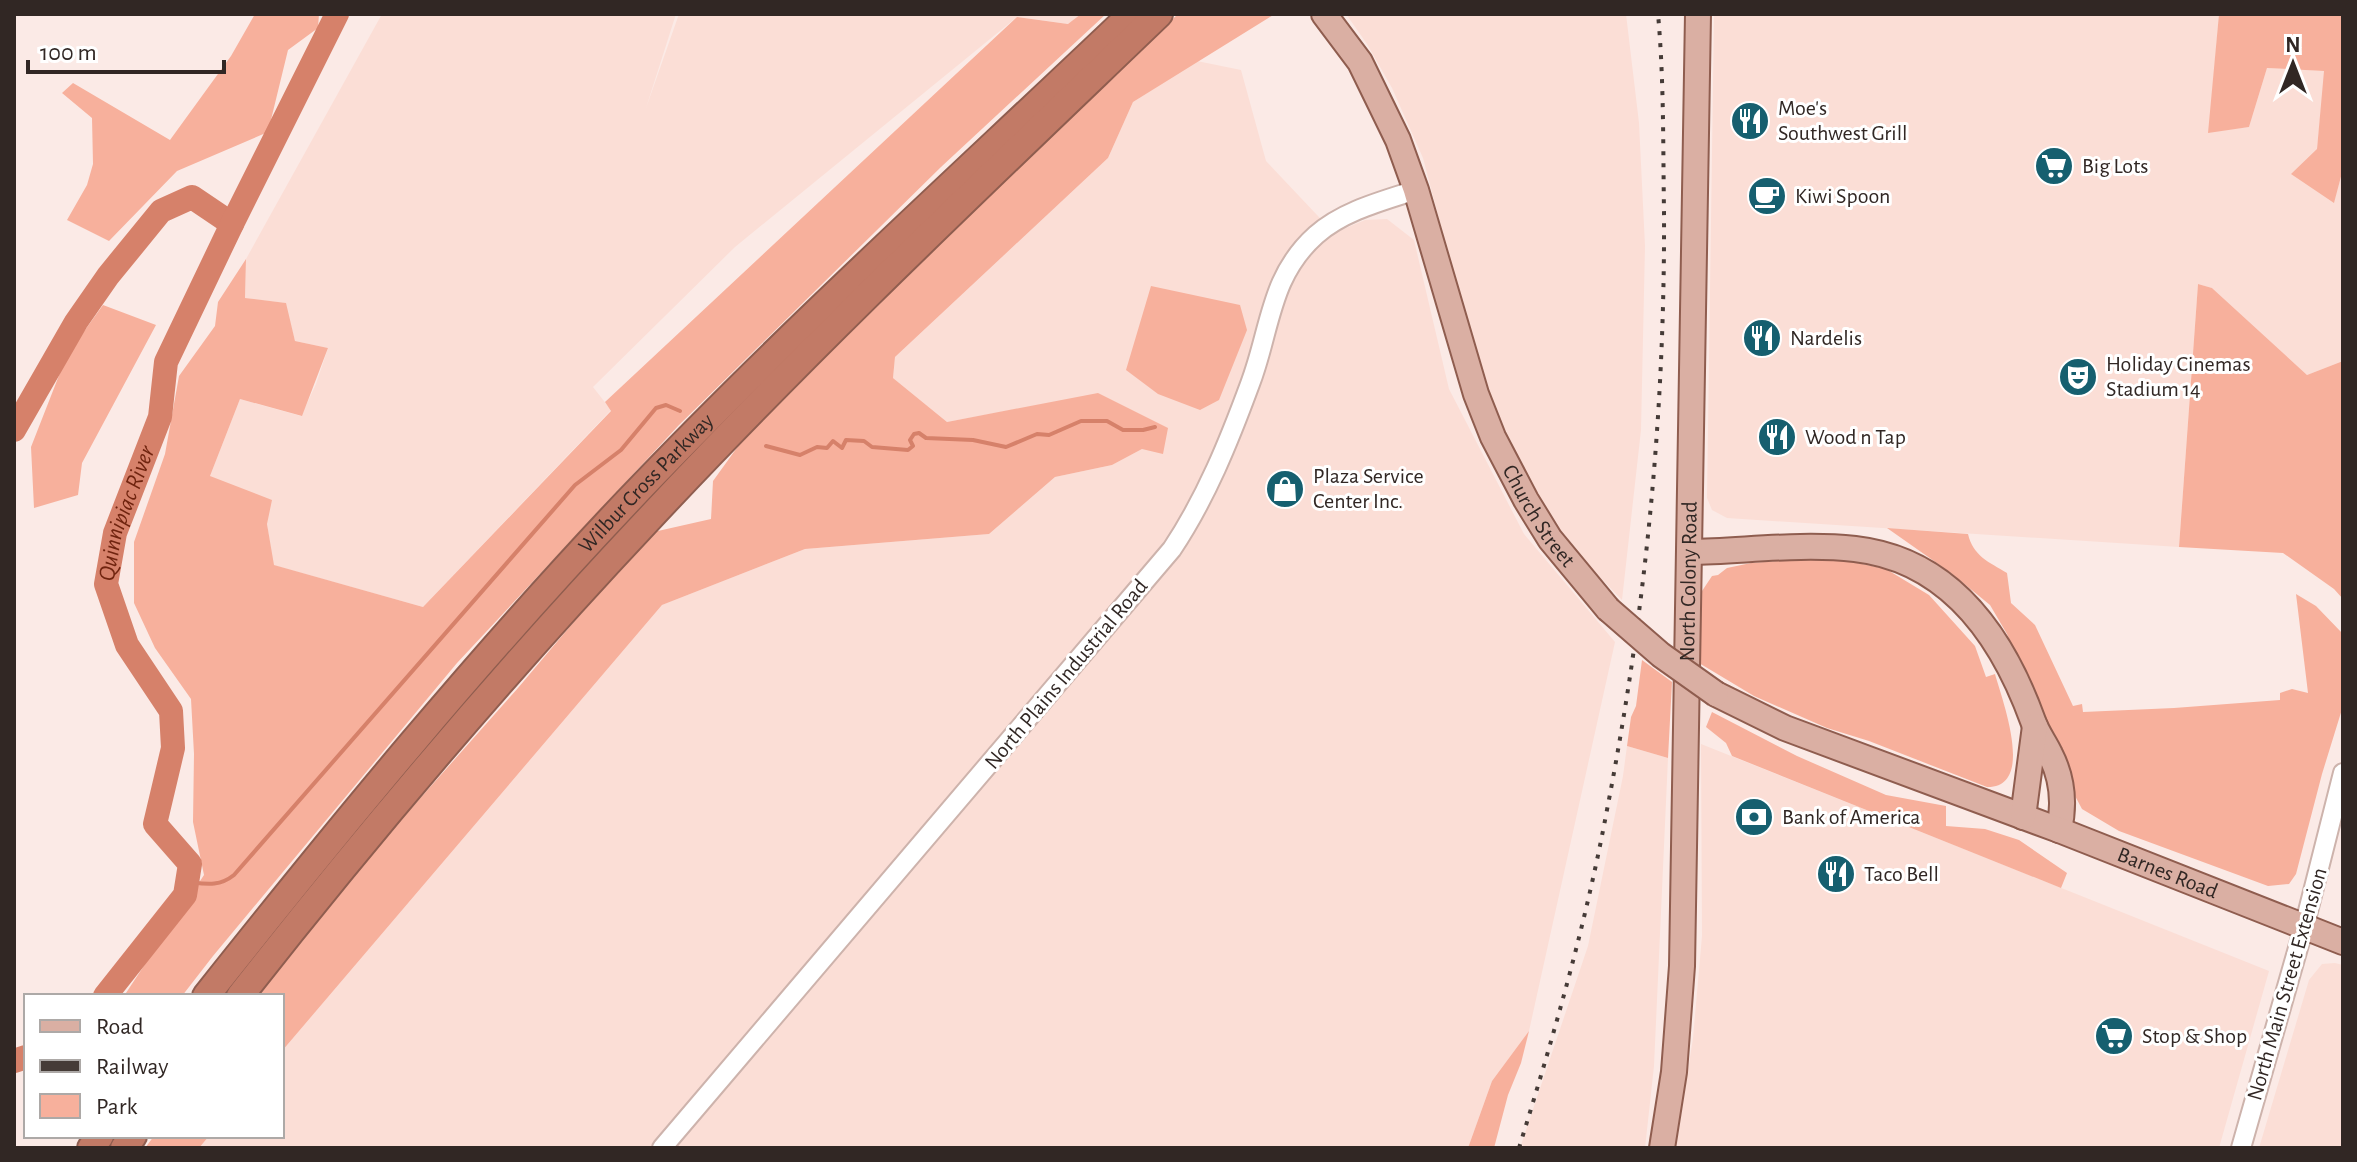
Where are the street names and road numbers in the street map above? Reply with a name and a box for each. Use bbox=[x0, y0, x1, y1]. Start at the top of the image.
street label: Wilbur Cross Parkway bbox=[574, 409, 718, 557]
street label: Church Street bbox=[1499, 461, 1579, 571]
street label: North Colony Road bbox=[1676, 501, 1701, 662]
street label: North Plains Industrial Road bbox=[980, 575, 1152, 773]
street label: Barnes Road bbox=[2114, 843, 2221, 902]
street label: North Main Street Extension bbox=[2243, 865, 2331, 1103]

